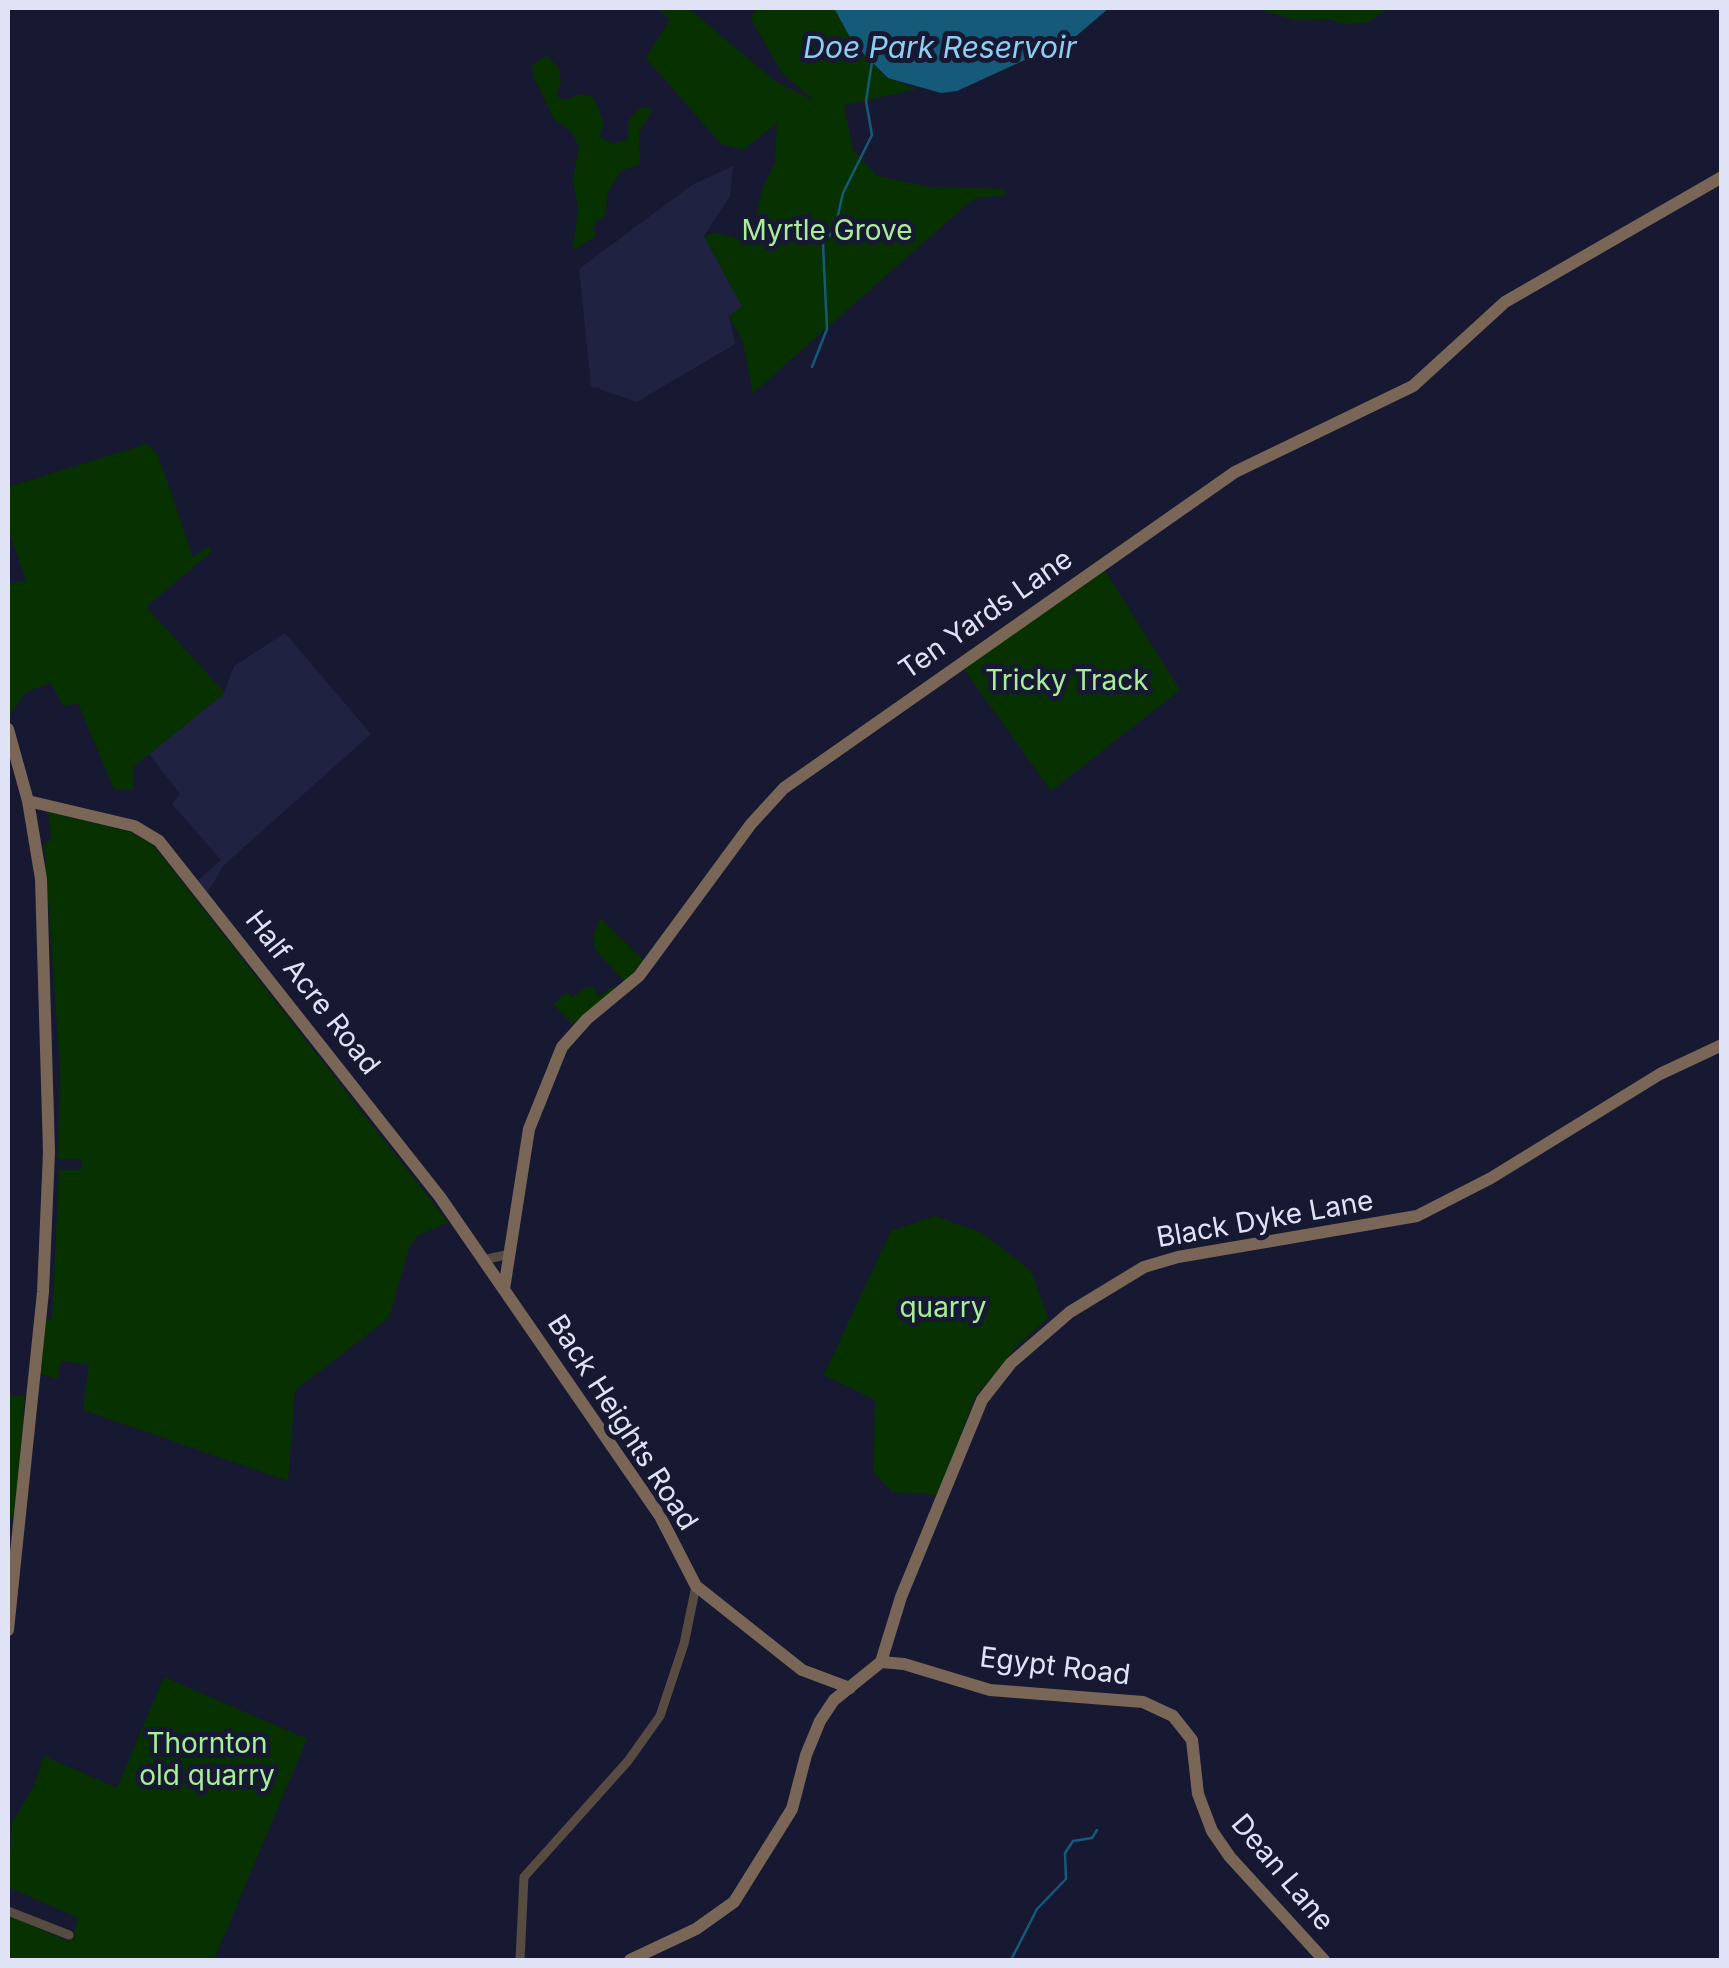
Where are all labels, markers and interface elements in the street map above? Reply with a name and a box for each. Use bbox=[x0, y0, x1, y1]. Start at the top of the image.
water label: Doe Park Reservoir bbox=[803, 31, 1077, 67]
park label: Myrtle Grove bbox=[741, 215, 913, 249]
street label: Ten Yards Lane bbox=[893, 543, 1079, 687]
park label: Tricky Track bbox=[985, 665, 1149, 699]
street label: Half Acre Road bbox=[238, 904, 386, 1082]
street label: Black Dyke Lane bbox=[1154, 1184, 1376, 1256]
park label: quarry bbox=[899, 1292, 987, 1326]
street label: Back Heights Road bbox=[540, 1309, 704, 1537]
street label: Egypt Road bbox=[978, 1641, 1132, 1693]
park label: Thornton old quarry bbox=[139, 1728, 275, 1794]
street label: Dean Lane bbox=[1224, 1808, 1340, 1938]

